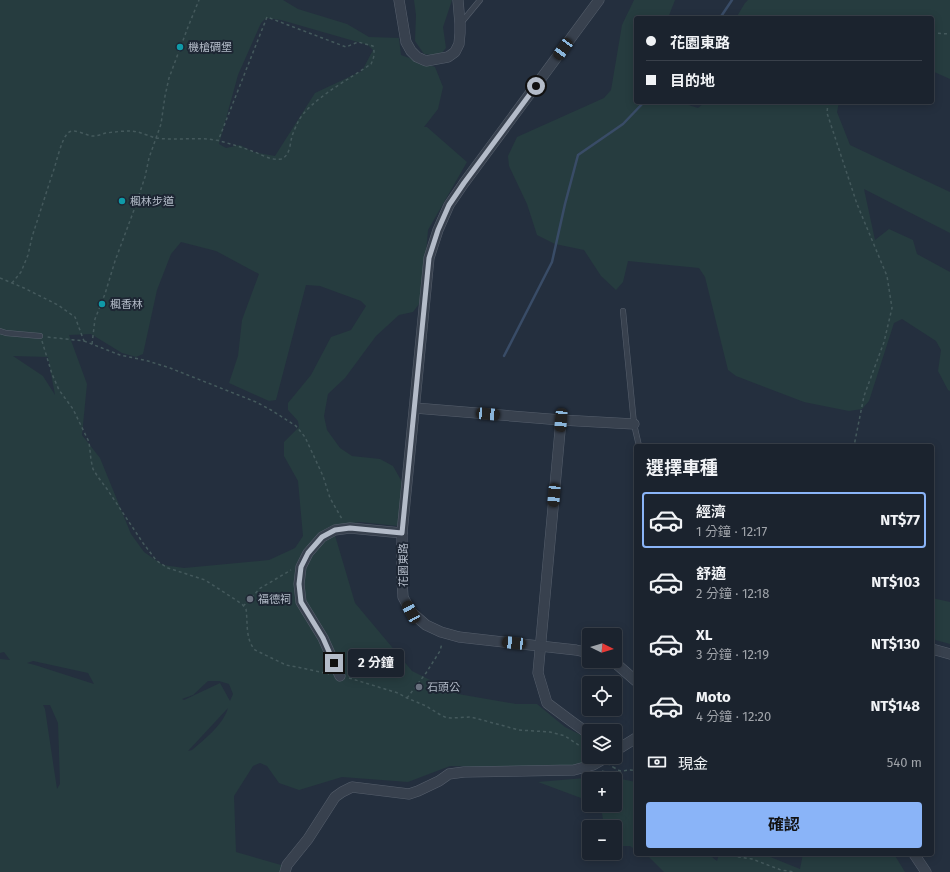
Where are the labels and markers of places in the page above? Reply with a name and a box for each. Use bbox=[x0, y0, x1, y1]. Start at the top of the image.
place label: 機槍碉堡 bbox=[188, 41, 232, 54]
marker: 機槍碉堡 bbox=[175, 42, 185, 52]
place label: 楓林步道 bbox=[130, 195, 174, 208]
marker: 楓林步道 bbox=[117, 196, 127, 206]
place label: 楓香林 bbox=[110, 298, 143, 311]
marker: 楓香林 bbox=[97, 299, 107, 309]
place label: 福德祠 bbox=[258, 593, 291, 606]
marker: 福德祠 bbox=[245, 594, 255, 604]
place label: 石頭公 bbox=[427, 681, 460, 694]
marker: 石頭公 bbox=[414, 682, 424, 692]

